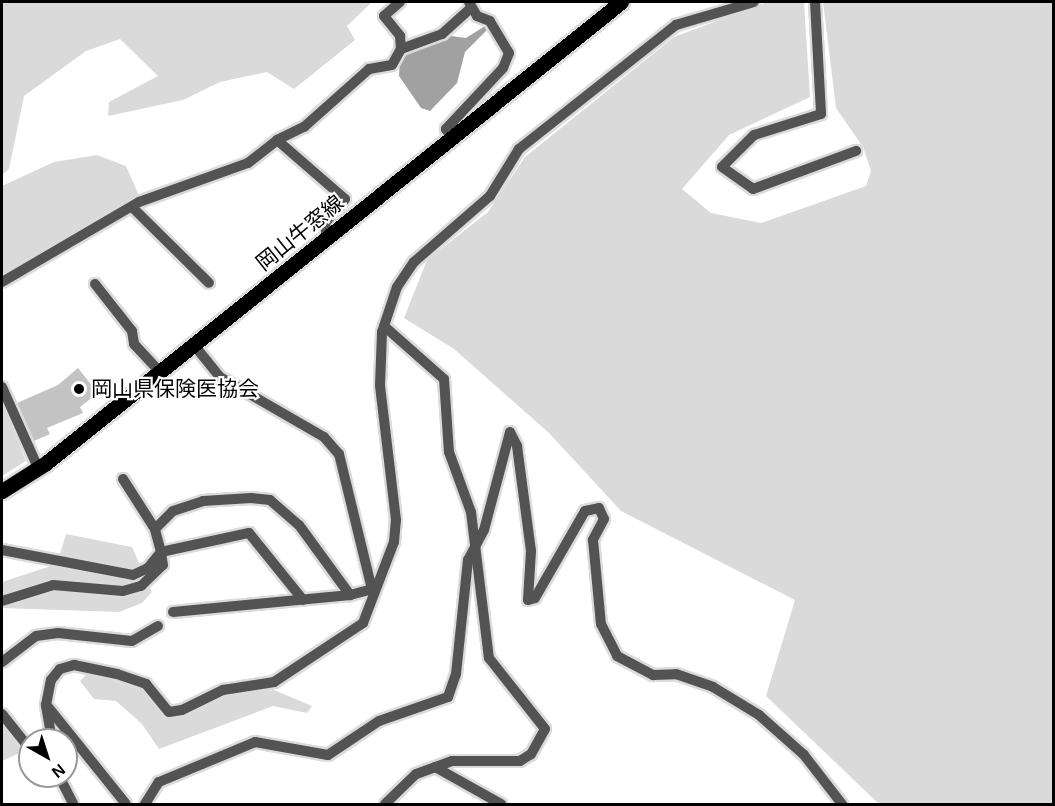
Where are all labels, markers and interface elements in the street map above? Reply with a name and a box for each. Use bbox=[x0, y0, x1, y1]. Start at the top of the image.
street label: 岡山牛窓線 bbox=[251, 190, 349, 276]
place label: 岡山県保険医協会 bbox=[91, 376, 259, 402]
marker: 岡山県保険医協会 bbox=[72, 382, 86, 396]
north arrow bbox=[18, 728, 78, 788]
text: N bbox=[49, 761, 68, 781]

